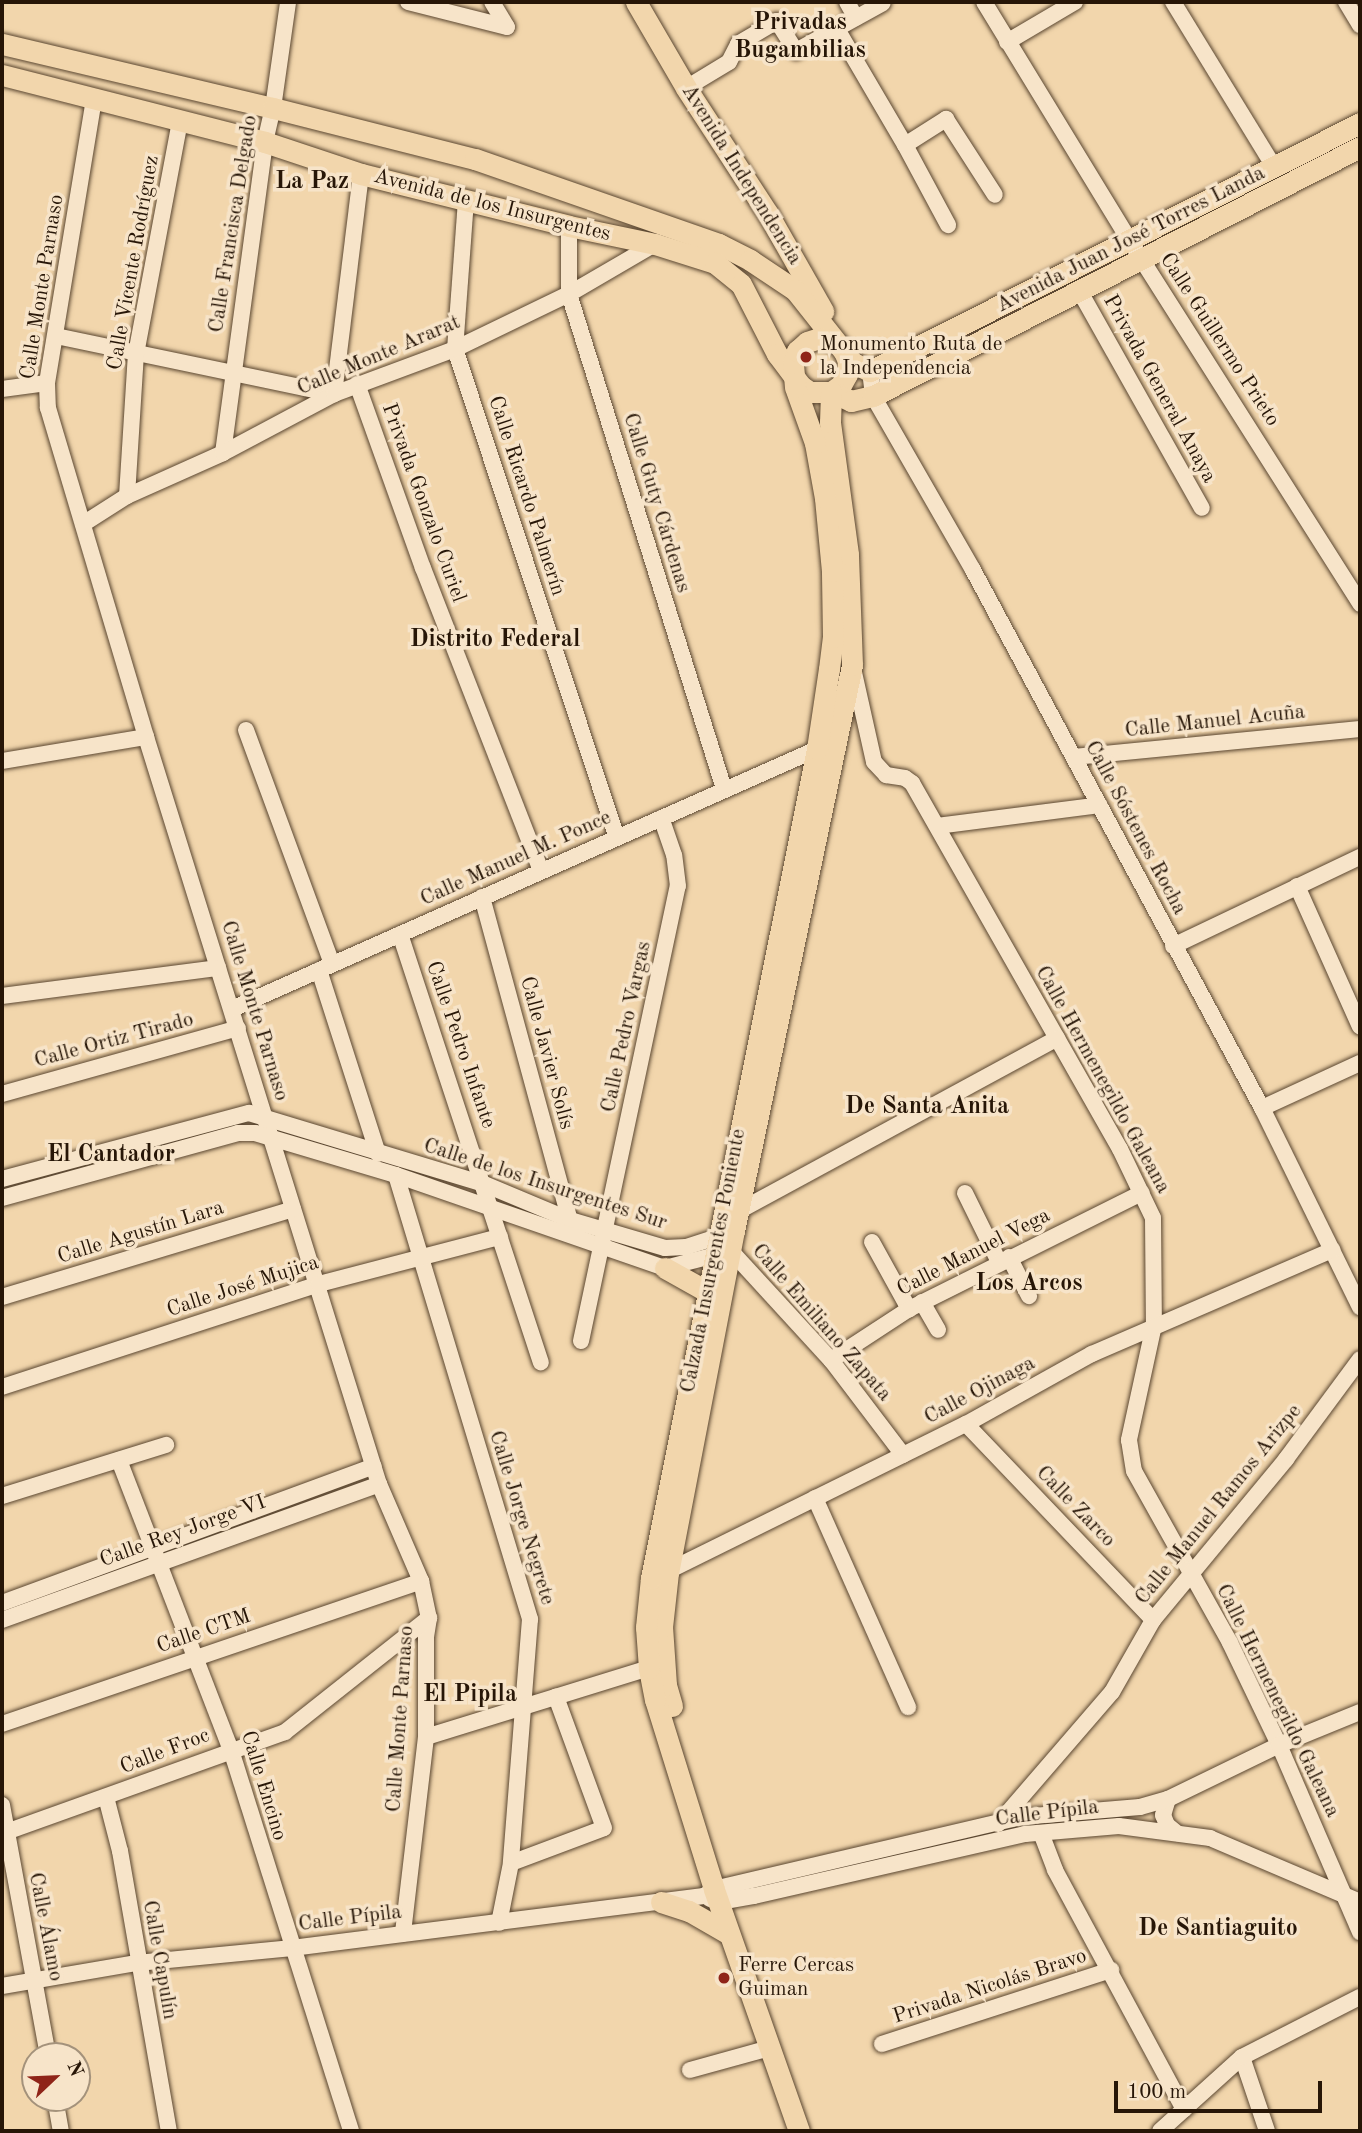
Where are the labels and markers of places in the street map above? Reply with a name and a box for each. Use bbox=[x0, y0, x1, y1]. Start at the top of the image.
place label: Monumento Ruta de la Independencia bbox=[820, 332, 1002, 382]
marker: Monumento Ruta de la Independencia bbox=[798, 349, 814, 365]
place label: Ferre Cercas Guiman bbox=[738, 1953, 854, 2003]
marker: Ferre Cercas Guiman bbox=[716, 1970, 732, 1986]

